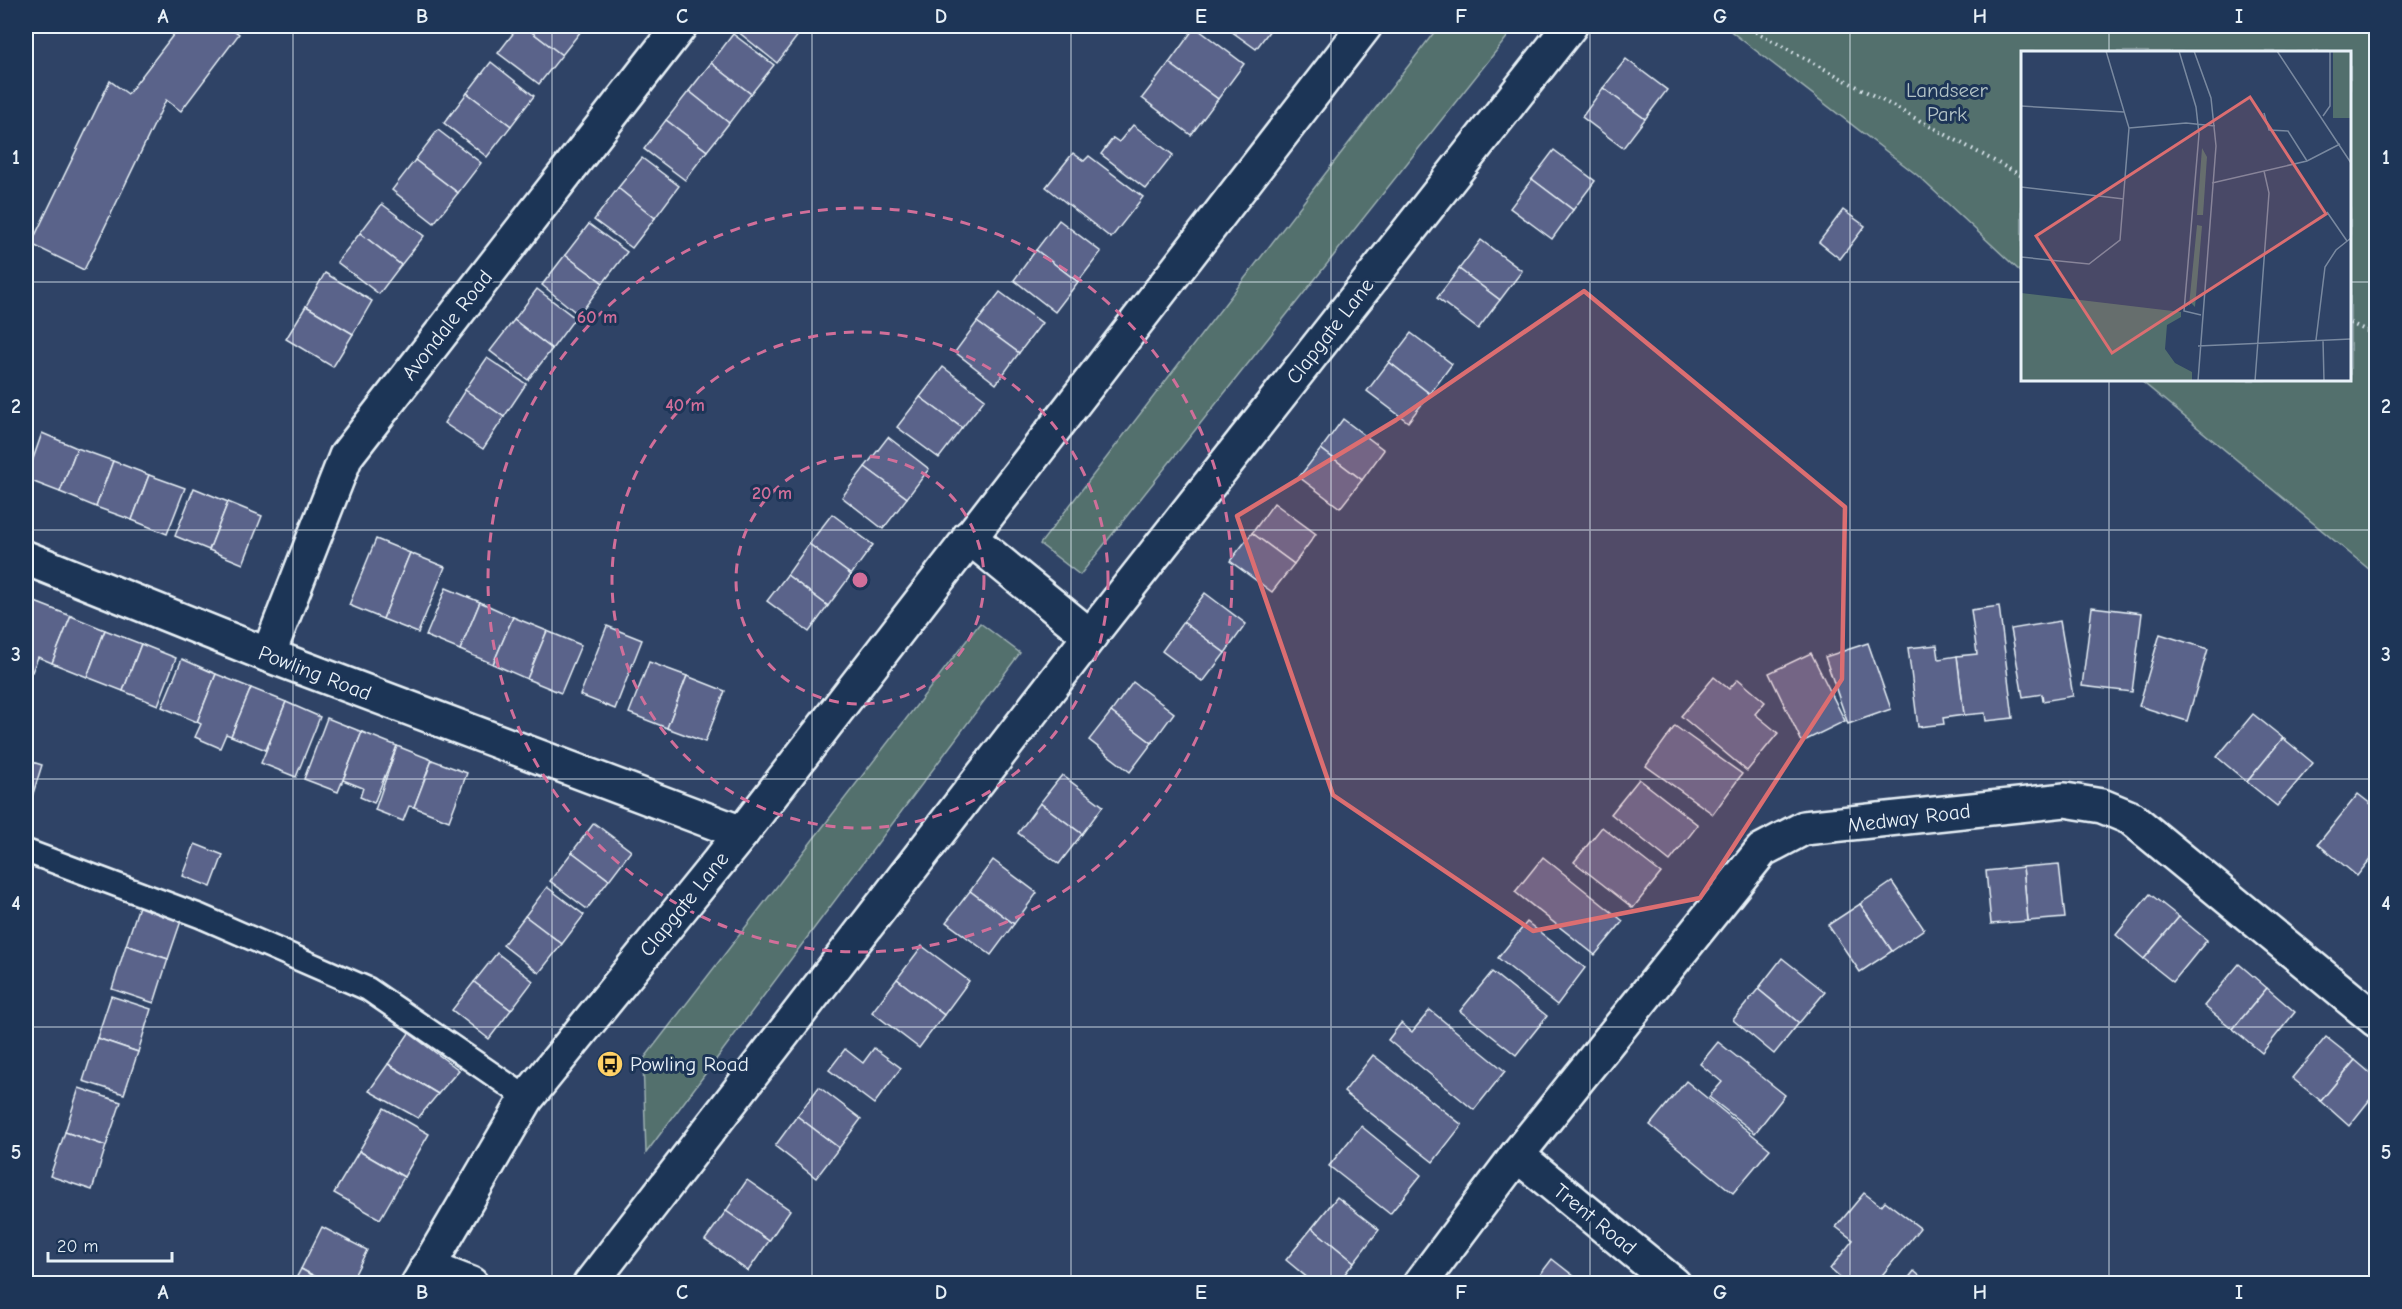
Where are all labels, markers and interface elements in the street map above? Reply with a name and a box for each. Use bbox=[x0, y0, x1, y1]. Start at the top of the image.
text: A bbox=[157, 5, 169, 28]
text: B bbox=[416, 5, 428, 28]
text: C bbox=[676, 5, 688, 28]
text: D bbox=[935, 5, 947, 28]
text: E bbox=[1195, 5, 1207, 28]
text: F bbox=[1455, 5, 1467, 28]
text: G bbox=[1713, 5, 1727, 28]
text: H bbox=[1973, 5, 1987, 28]
text: I bbox=[2235, 5, 2243, 28]
inset map bbox=[2021, 51, 2351, 381]
park label: Landseer Park bbox=[1906, 78, 1989, 126]
text: 1 bbox=[12, 146, 20, 169]
text: 1 bbox=[2382, 146, 2390, 169]
street label: Avondale Road bbox=[397, 265, 497, 385]
street label: Clapgate Lane bbox=[1281, 273, 1379, 389]
text: 60 m bbox=[577, 307, 617, 328]
text: 2 bbox=[11, 395, 21, 418]
text: 40 m bbox=[665, 395, 705, 416]
text: 2 bbox=[2381, 395, 2391, 418]
text: 20 m bbox=[752, 483, 792, 504]
centre of rings bbox=[850, 570, 870, 590]
street label: Powling Road bbox=[255, 641, 375, 705]
text: 3 bbox=[11, 643, 21, 666]
text: 3 bbox=[2381, 643, 2391, 666]
street label: Medway Road bbox=[1846, 799, 1972, 837]
street label: Clapgate Lane bbox=[635, 847, 733, 961]
text: 4 bbox=[11, 892, 21, 915]
text: 4 bbox=[2381, 892, 2391, 915]
bus stop icon: Powling Road bbox=[595, 1049, 625, 1079]
place label: Powling Road bbox=[630, 1052, 749, 1076]
text: 5 bbox=[11, 1141, 21, 1164]
text: 5 bbox=[2381, 1141, 2391, 1164]
street label: Trent Road bbox=[1549, 1178, 1641, 1260]
scale bar bbox=[48, 1225, 172, 1263]
text: 20 m bbox=[57, 1236, 98, 1257]
text: A bbox=[157, 1281, 169, 1304]
text: B bbox=[416, 1281, 428, 1304]
text: C bbox=[676, 1281, 688, 1304]
text: D bbox=[935, 1281, 947, 1304]
text: E bbox=[1195, 1281, 1207, 1304]
text: F bbox=[1455, 1281, 1467, 1304]
text: G bbox=[1713, 1281, 1727, 1304]
text: H bbox=[1973, 1281, 1987, 1304]
text: I bbox=[2235, 1281, 2243, 1304]

